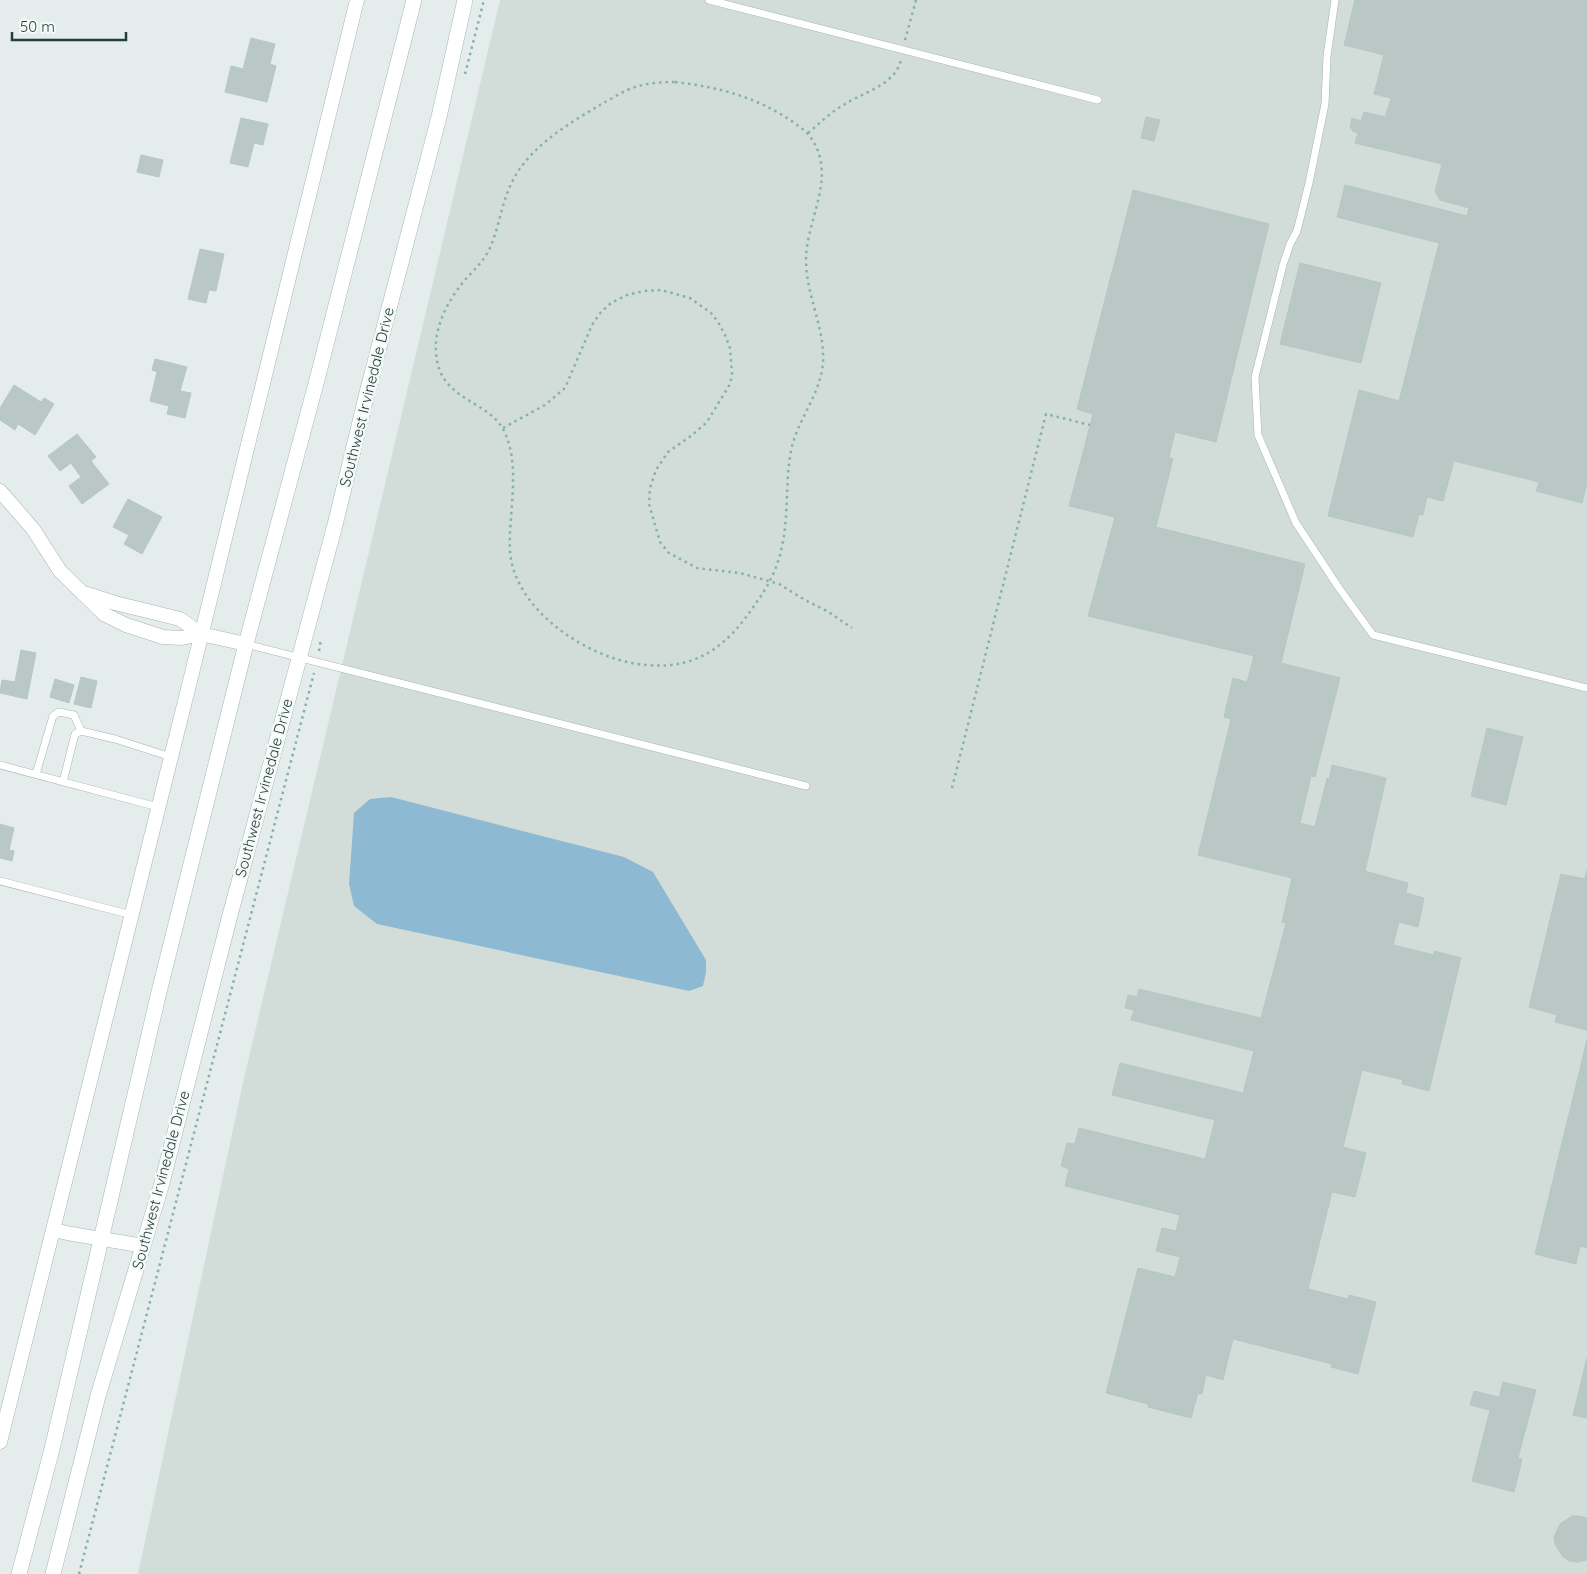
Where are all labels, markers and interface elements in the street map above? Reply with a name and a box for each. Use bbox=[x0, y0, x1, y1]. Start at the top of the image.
scale bar bbox=[12, 10, 126, 42]
text: 50 m bbox=[20, 17, 55, 36]
street label: Southwest Irvinedale Drive bbox=[335, 305, 398, 489]
street label: Southwest Irvinedale Drive bbox=[230, 696, 297, 879]
street label: Southwest Irvinedale Drive bbox=[127, 1088, 194, 1271]

